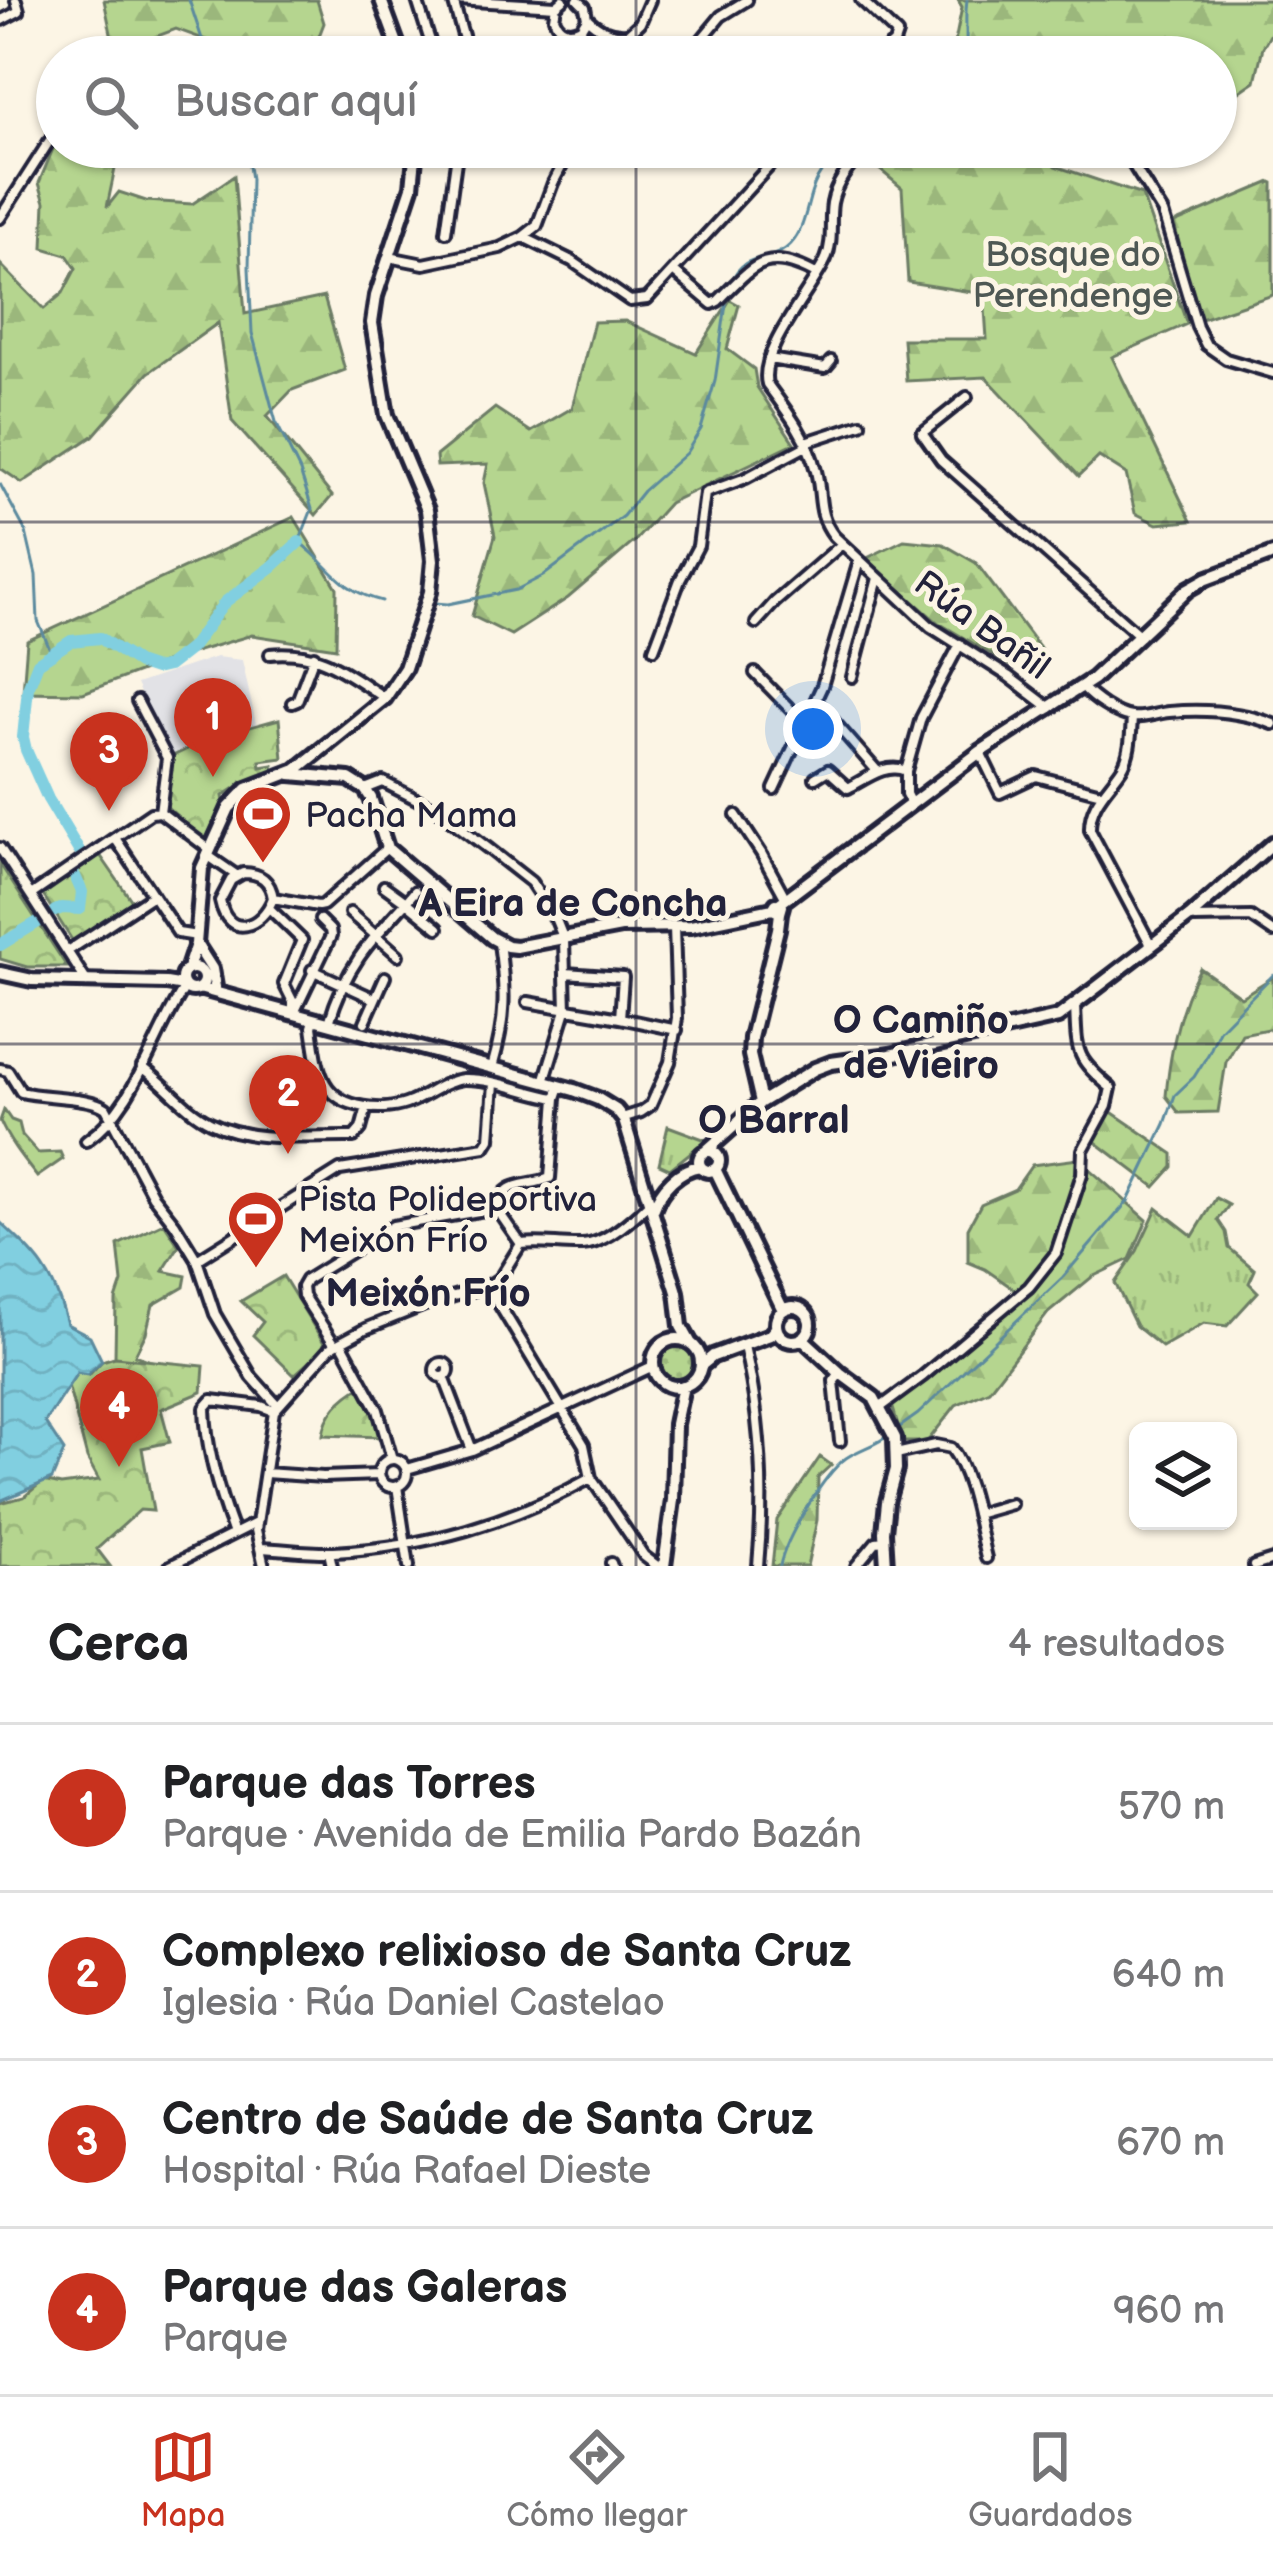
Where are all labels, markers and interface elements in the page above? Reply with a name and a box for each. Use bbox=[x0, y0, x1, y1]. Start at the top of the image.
search box bbox=[36, 36, 1237, 168]
icon: search bbox=[78, 69, 144, 135]
text: Buscar aquí bbox=[174, 75, 417, 130]
park label: Bosque do Perendenge bbox=[973, 234, 1173, 318]
street label: Rúa Bañil bbox=[905, 562, 1058, 690]
pin: 1 bbox=[174, 678, 252, 777]
your location bbox=[783, 699, 843, 759]
pin: 3 bbox=[70, 712, 148, 811]
sports icon: Pacha Mama bbox=[232, 783, 294, 865]
place label: Pacha Mama bbox=[305, 795, 517, 838]
district label: A Eira de Concha bbox=[417, 881, 728, 928]
district label: O Camiño de Vieiro bbox=[833, 998, 1009, 1090]
pin: 2 bbox=[249, 1055, 327, 1154]
district label: O Barral bbox=[698, 1098, 850, 1145]
place label: Pista Polideportiva Meixón Frío bbox=[298, 1179, 597, 1263]
sports icon: Pista Polideportiva Meixón Frío bbox=[225, 1188, 287, 1270]
district label: Meixón Frío bbox=[325, 1271, 531, 1318]
pin: 4 bbox=[80, 1368, 158, 1467]
map controls bbox=[1129, 1422, 1237, 1530]
button: layers bbox=[1129, 1422, 1237, 1530]
text: Cerca bbox=[48, 1614, 190, 1675]
text: 4 resultados bbox=[1008, 1621, 1225, 1668]
text: Parque das Torres bbox=[162, 1757, 536, 1812]
text: 1 bbox=[79, 1784, 95, 1831]
text: 570 m bbox=[1118, 1784, 1225, 1831]
text: Parque · Avenida de Emilia Pardo Bazán bbox=[162, 1812, 862, 1859]
text: Complexo relixioso de Santa Cruz bbox=[162, 1925, 851, 1980]
text: 2 bbox=[75, 1952, 99, 1999]
text: 640 m bbox=[1112, 1952, 1225, 1999]
text: Iglesia · Rúa Daniel Castelao bbox=[162, 1980, 665, 2027]
text: Centro de Saúde de Santa Cruz bbox=[162, 2093, 813, 2148]
text: 3 bbox=[76, 2120, 98, 2167]
text: 670 m bbox=[1116, 2120, 1225, 2167]
text: Hospital · Rúa Rafael Dieste bbox=[162, 2148, 651, 2195]
text: Parque das Galeras bbox=[162, 2261, 567, 2316]
text: 4 bbox=[76, 2288, 98, 2335]
text: 960 m bbox=[1113, 2288, 1225, 2335]
text: Parque bbox=[162, 2316, 288, 2363]
tab: Mapa bbox=[140, 2424, 225, 2536]
tab: Cómo llegar bbox=[506, 2424, 687, 2536]
tab: Guardados bbox=[968, 2424, 1133, 2536]

